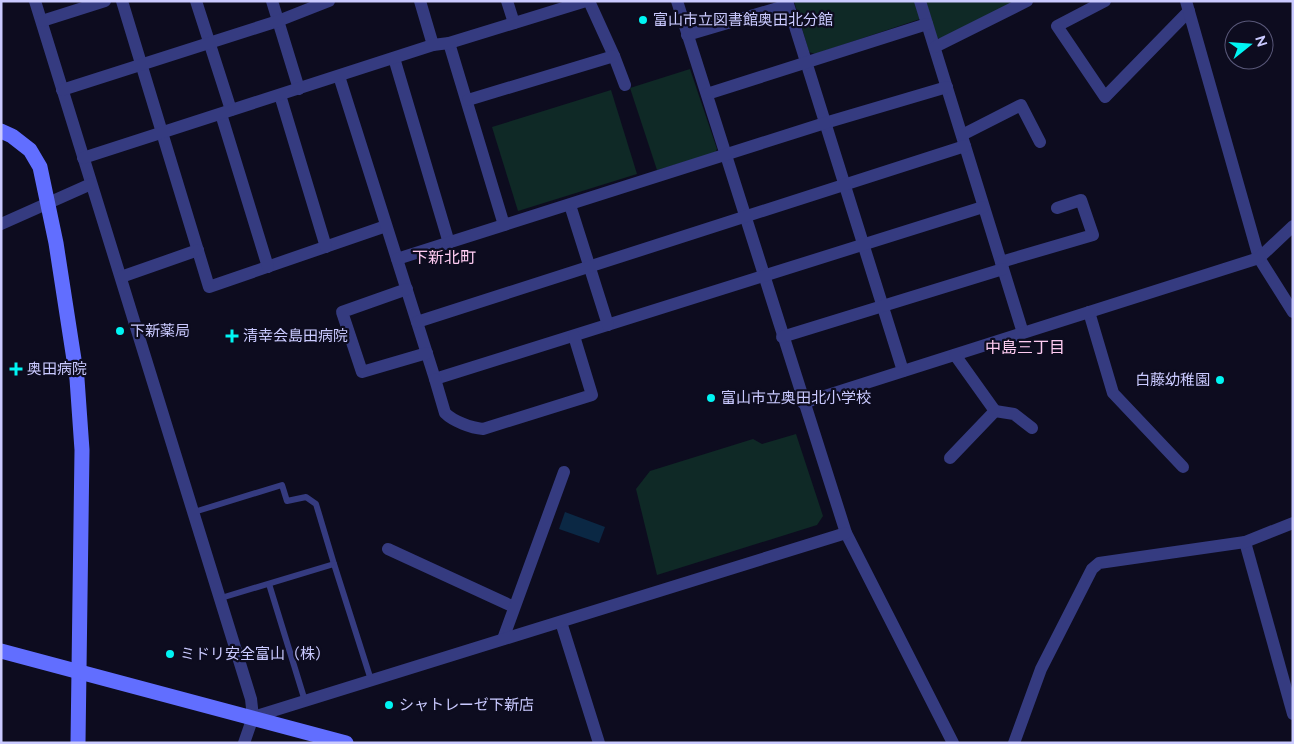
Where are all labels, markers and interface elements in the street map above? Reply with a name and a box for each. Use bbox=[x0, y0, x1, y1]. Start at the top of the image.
place label: 富山市立図書館奥田北分館 bbox=[653, 11, 833, 29]
marker: 富山市立図書館奥田北分館 bbox=[637, 14, 649, 26]
north arrow bbox=[1224, 20, 1274, 70]
text: N bbox=[1252, 34, 1271, 49]
district label: 下新北町 bbox=[412, 248, 476, 267]
place label: 下新薬局 bbox=[130, 322, 190, 340]
marker: 下新薬局 bbox=[114, 325, 126, 337]
place label: 清幸会島田病院 bbox=[243, 327, 348, 345]
marker: 清幸会島田病院 bbox=[225, 329, 239, 343]
district label: 中島三丁目 bbox=[985, 338, 1065, 357]
place label: 奥田病院 bbox=[27, 360, 87, 378]
marker: 奥田病院 bbox=[9, 362, 23, 376]
place label: 白藤幼稚園 bbox=[1135, 371, 1210, 389]
marker: 白藤幼稚園 bbox=[1214, 374, 1226, 386]
place label: 富山市立奥田北小学校 bbox=[721, 389, 871, 407]
marker: 富山市立奥田北小学校 bbox=[705, 392, 717, 404]
place label: ミドリ安全富山（株） bbox=[180, 645, 330, 663]
marker: ミドリ安全富山（株） bbox=[164, 648, 176, 660]
place label: シャトレーゼ下新店 bbox=[399, 696, 534, 714]
marker: シャトレーゼ下新店 bbox=[383, 699, 395, 711]

